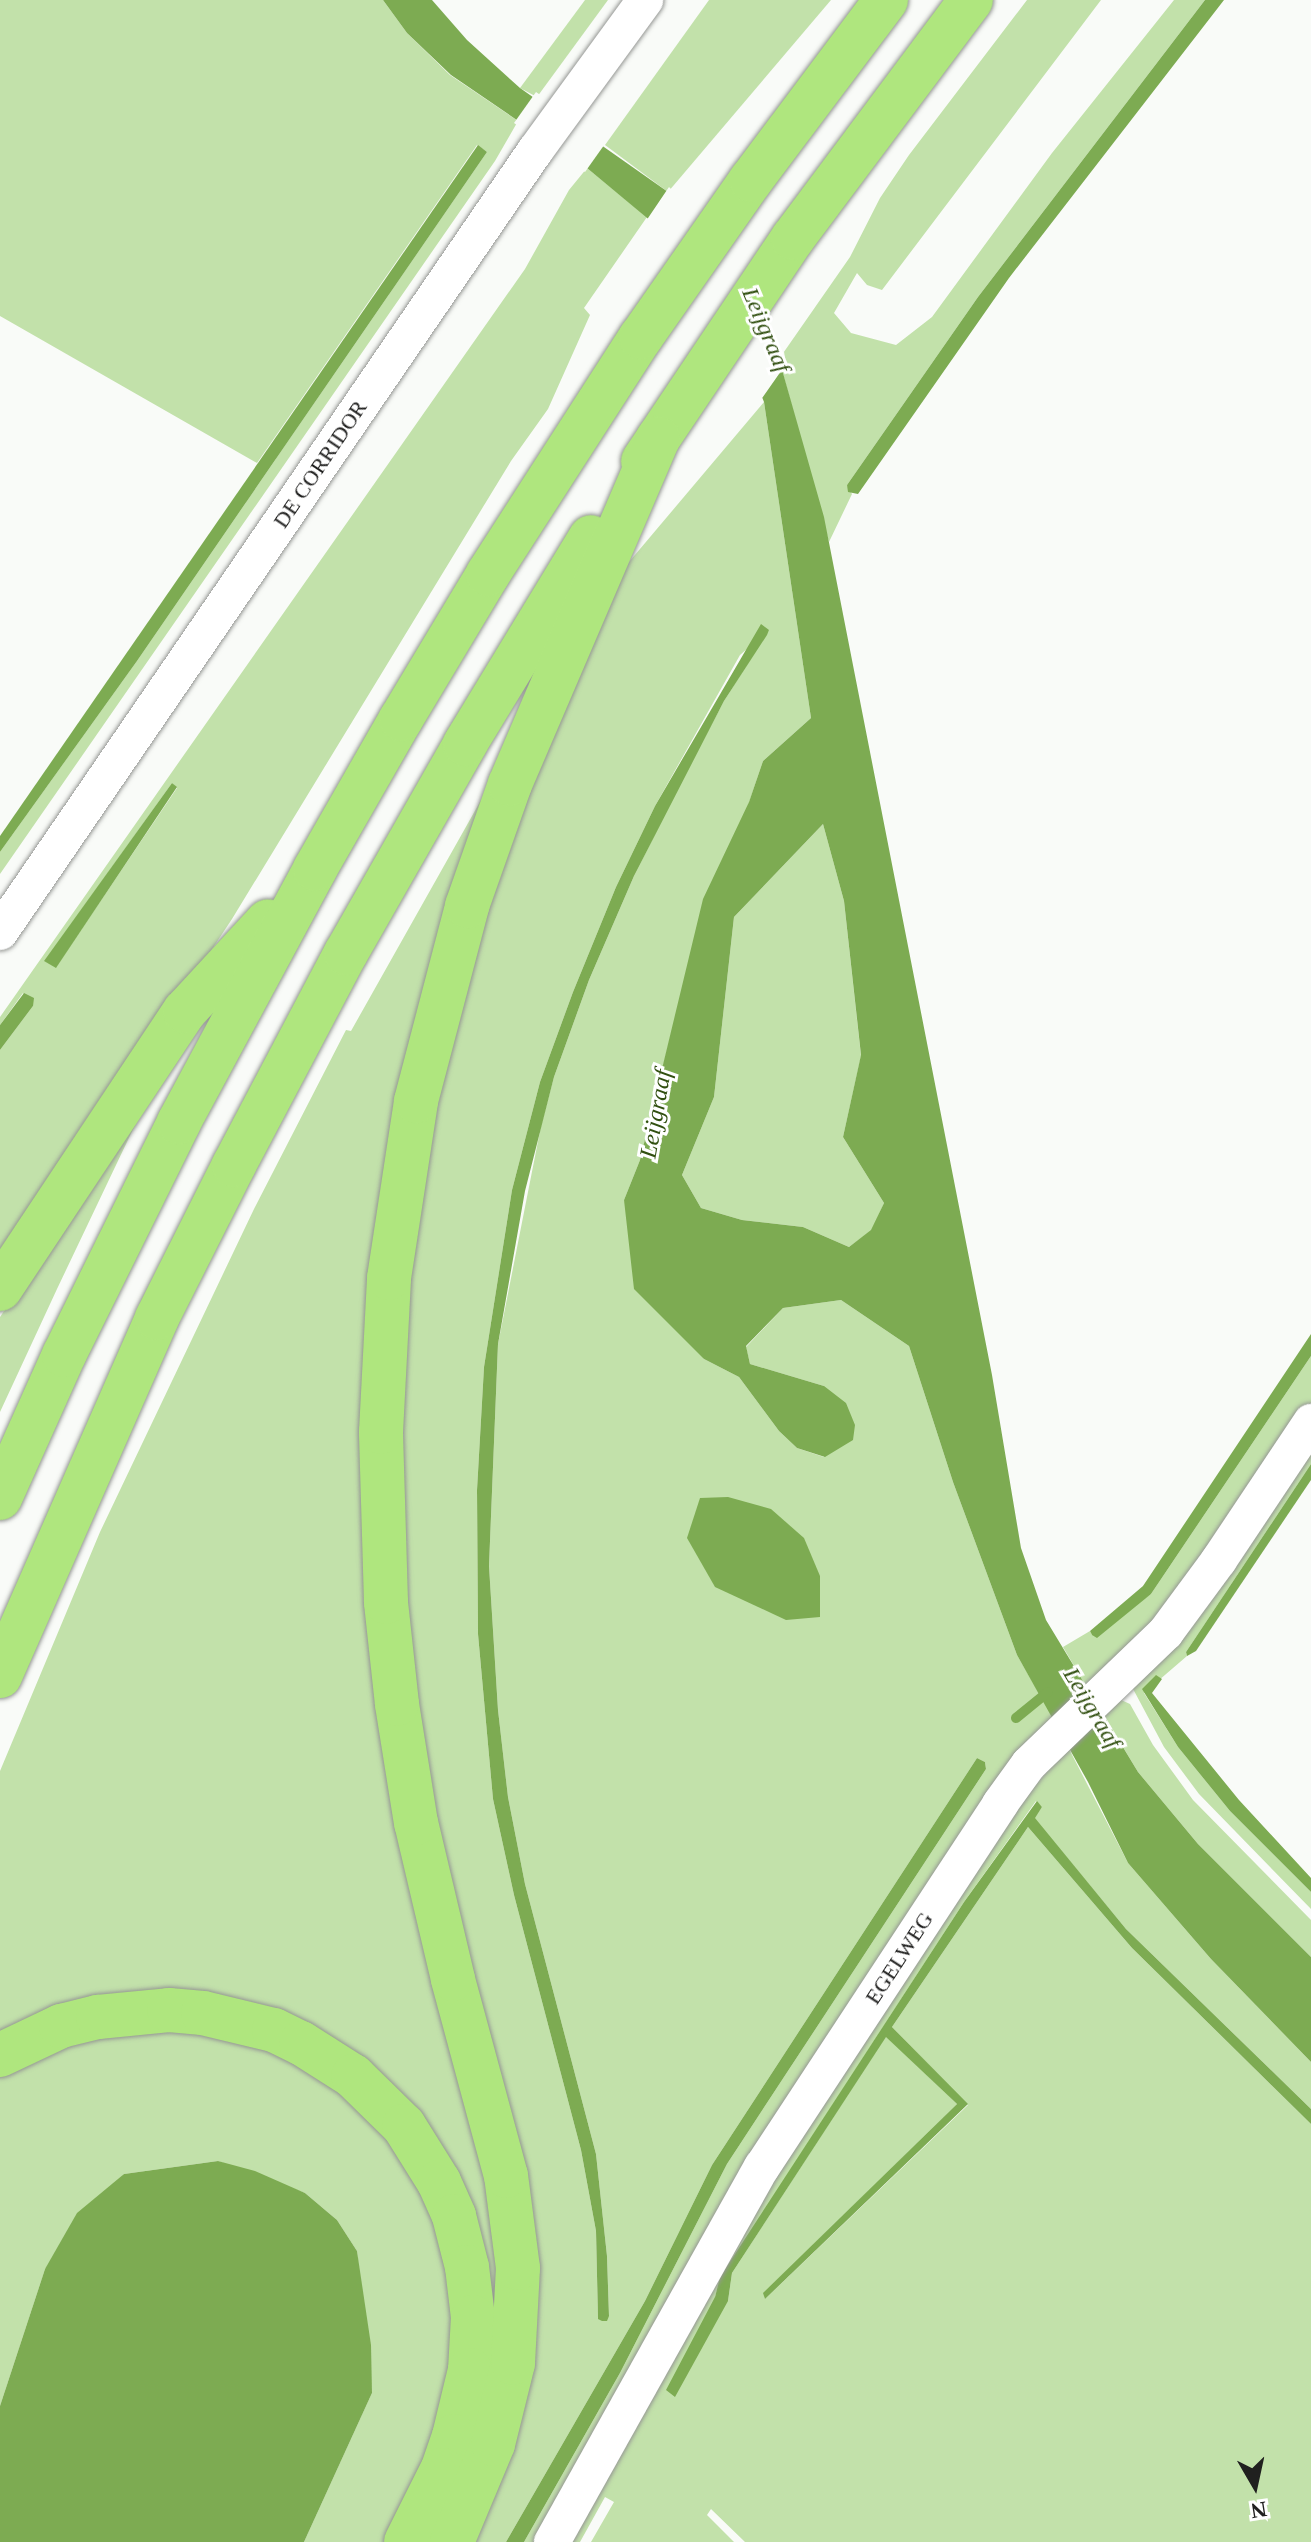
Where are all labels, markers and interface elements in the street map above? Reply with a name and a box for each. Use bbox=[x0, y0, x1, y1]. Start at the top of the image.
water label: Leijgraaf bbox=[735, 283, 797, 377]
street label: DE CORRIDOR bbox=[268, 395, 372, 533]
water label: Leijgraaf bbox=[634, 1068, 678, 1160]
water label: Leijgraaf bbox=[1057, 1662, 1127, 1754]
street label: EGELWEG bbox=[859, 1907, 939, 2009]
north arrow bbox=[1215, 2446, 1295, 2526]
text: N bbox=[1249, 2497, 1269, 2524]

